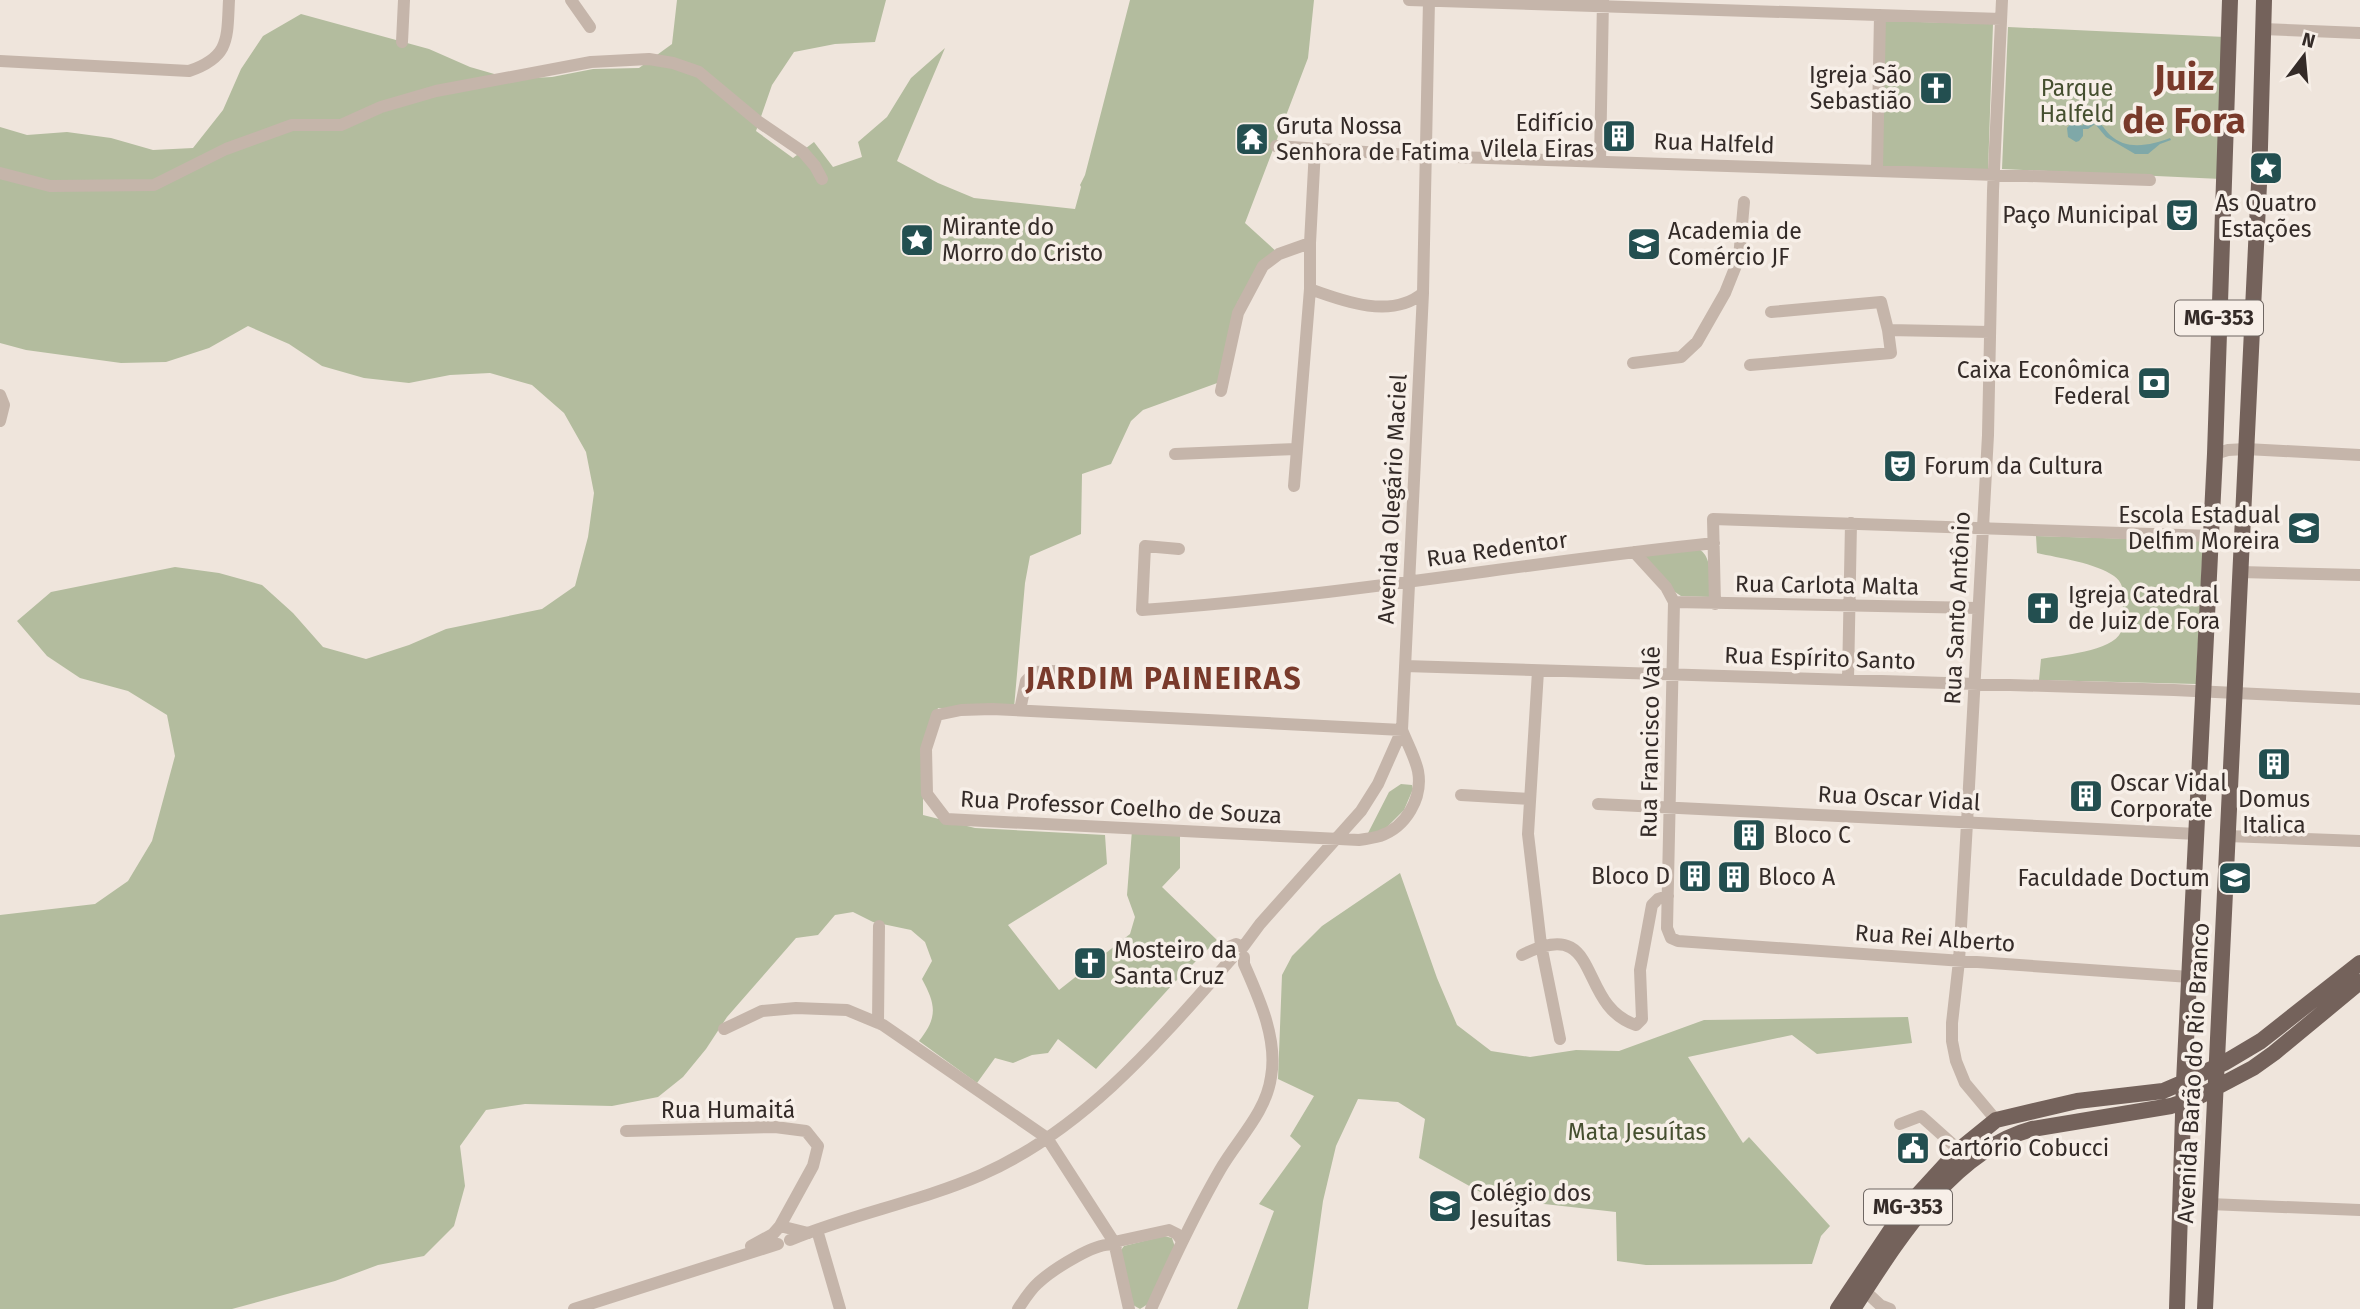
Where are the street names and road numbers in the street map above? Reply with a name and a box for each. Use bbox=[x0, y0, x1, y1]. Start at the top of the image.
street label: Rua Halfeld bbox=[1653, 127, 1775, 159]
road number: MG-353 bbox=[2175, 300, 2263, 336]
street label: Avenida Olegário Maciel bbox=[1371, 373, 1413, 625]
street label: Rua Santo Antônio bbox=[1938, 511, 1976, 705]
street label: Rua Redentor bbox=[1425, 525, 1569, 573]
street label: Rua Carlota Malta bbox=[1735, 569, 1919, 601]
street label: Rua Espírito Santo bbox=[1724, 641, 1916, 675]
street label: Rua Francisco Valê bbox=[1634, 646, 1666, 838]
street label: Rua Oscar Vidal bbox=[1817, 780, 1981, 816]
street label: Rua Professor Coelho de Souza bbox=[959, 785, 1283, 829]
street label: Rua Rei Alberto bbox=[1854, 918, 2016, 958]
street label: Avenida Barão do Rio Branco bbox=[2171, 922, 2215, 1224]
street label: Rua Humaitá bbox=[661, 1096, 795, 1124]
road number: MG-353 bbox=[1864, 1190, 1952, 1224]

